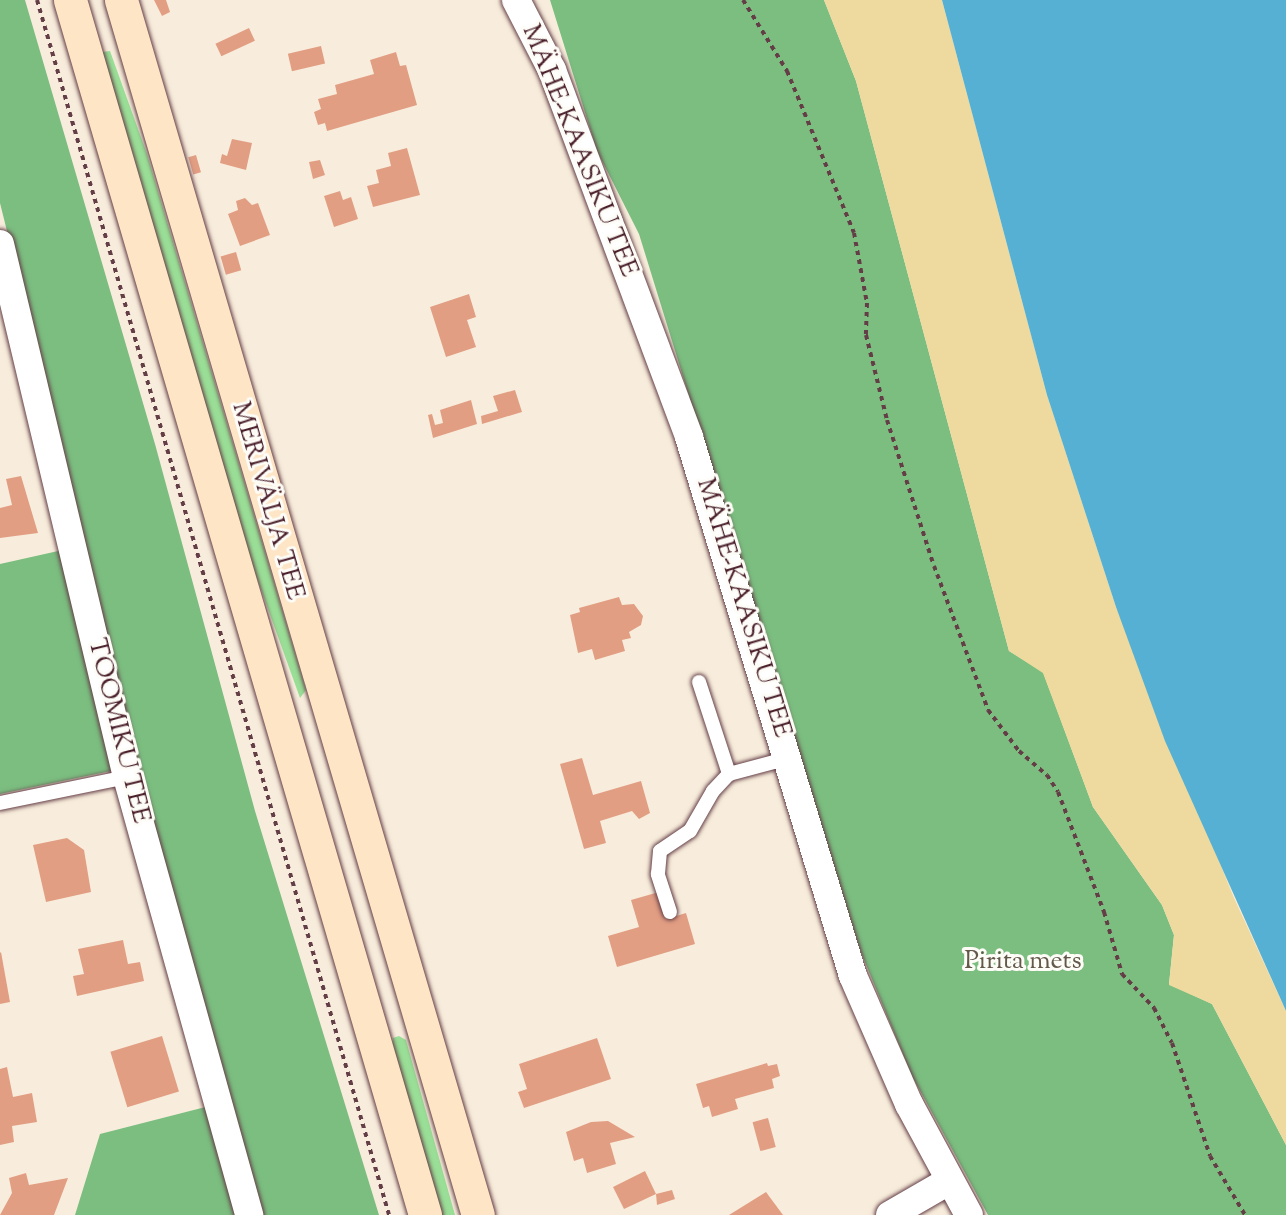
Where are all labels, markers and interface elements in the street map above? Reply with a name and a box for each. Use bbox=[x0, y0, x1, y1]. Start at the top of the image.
street label: MÄHE-KAASIKU TEE bbox=[514, 20, 644, 282]
street label: MERIVÄLJA TEE bbox=[224, 398, 310, 604]
street label: MÄHE-KAASIKU TEE bbox=[689, 475, 797, 741]
street label: TOOMIKU TEE bbox=[80, 635, 156, 827]
park label: Pirita mets bbox=[964, 946, 1082, 978]

